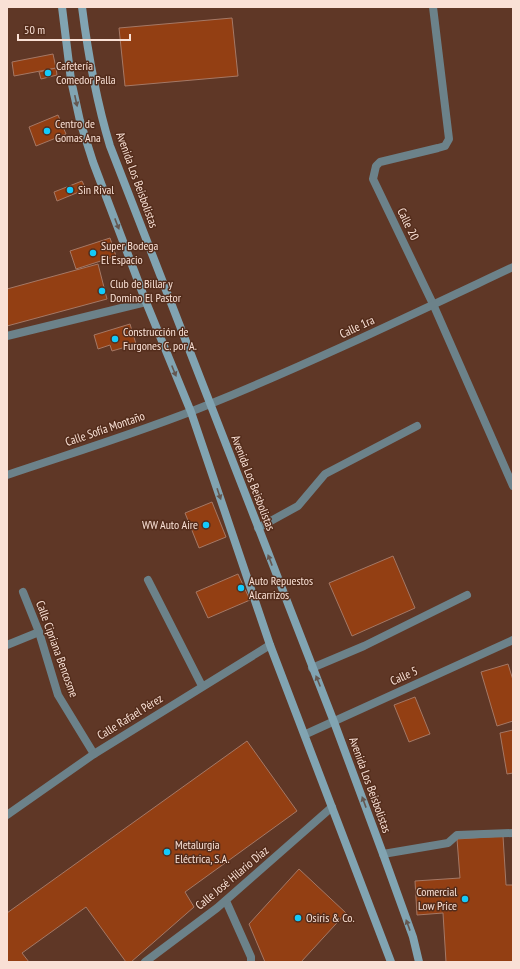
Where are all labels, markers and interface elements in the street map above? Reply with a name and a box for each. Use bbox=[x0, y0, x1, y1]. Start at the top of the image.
scale bar bbox=[18, 16, 130, 42]
text: 50 m bbox=[24, 22, 45, 37]
place label: Cafetería Comedor Palla bbox=[56, 58, 116, 87]
marker: Cafetería Comedor Palla bbox=[43, 68, 53, 78]
one-way arrow bbox=[74, 95, 80, 107]
place label: Centro de Gomas Ana bbox=[55, 116, 101, 145]
marker: Centro de Gomas Ana bbox=[42, 126, 52, 136]
street label: Avenida Los Beisbolistas bbox=[113, 130, 162, 230]
place label: Sin Rival bbox=[78, 182, 114, 197]
marker: Sin Rival bbox=[65, 185, 75, 195]
street label: Calle 20 bbox=[394, 205, 423, 242]
one-way arrow bbox=[114, 219, 120, 231]
place label: Super Bodega El Espacio bbox=[101, 238, 158, 267]
marker: Super Bodega El Espacio bbox=[88, 248, 98, 258]
place label: Club de Billar y Domino El Pastor bbox=[110, 276, 182, 305]
marker: Club de Billar y Domino El Pastor bbox=[97, 286, 107, 296]
street label: Calle 1ra bbox=[337, 312, 377, 341]
place label: Construcción de Furgones C. por A. bbox=[123, 324, 197, 353]
marker: Construcción de Furgones C. por A. bbox=[110, 334, 120, 344]
one-way arrow bbox=[172, 366, 178, 378]
street label: Calle Sofía Montaño bbox=[63, 408, 147, 449]
street label: Avenida Los Beisbolistas bbox=[228, 433, 279, 533]
one-way arrow bbox=[216, 488, 222, 500]
place label: WW Auto Aire bbox=[142, 517, 198, 532]
marker: WW Auto Aire bbox=[201, 520, 211, 530]
one-way arrow bbox=[267, 553, 273, 565]
place label: Auto Repuestos Alcarrizos bbox=[249, 573, 313, 602]
marker: Auto Repuestos Alcarrizos bbox=[236, 583, 246, 593]
street label: Calle Cipriana Bencosme bbox=[33, 598, 82, 699]
street label: Calle 5 bbox=[388, 663, 420, 688]
one-way arrow bbox=[314, 674, 320, 686]
street label: Calle Rafael Pérez bbox=[94, 690, 165, 743]
street label: Avenida Los Beisbolistas bbox=[346, 735, 395, 835]
one-way arrow bbox=[360, 796, 366, 808]
place label: Metalurgia Eléctrica, S.A. bbox=[175, 837, 230, 866]
street label: Calle José Hilario Díaz bbox=[192, 843, 271, 913]
marker: Metalurgia Eléctrica, S.A. bbox=[162, 847, 172, 857]
place label: Comercial Low Price bbox=[416, 884, 457, 913]
marker: Comercial Low Price bbox=[460, 894, 470, 904]
place label: Osiris & Co. bbox=[306, 910, 355, 925]
marker: Osiris & Co. bbox=[293, 913, 303, 923]
one-way arrow bbox=[405, 918, 411, 930]

